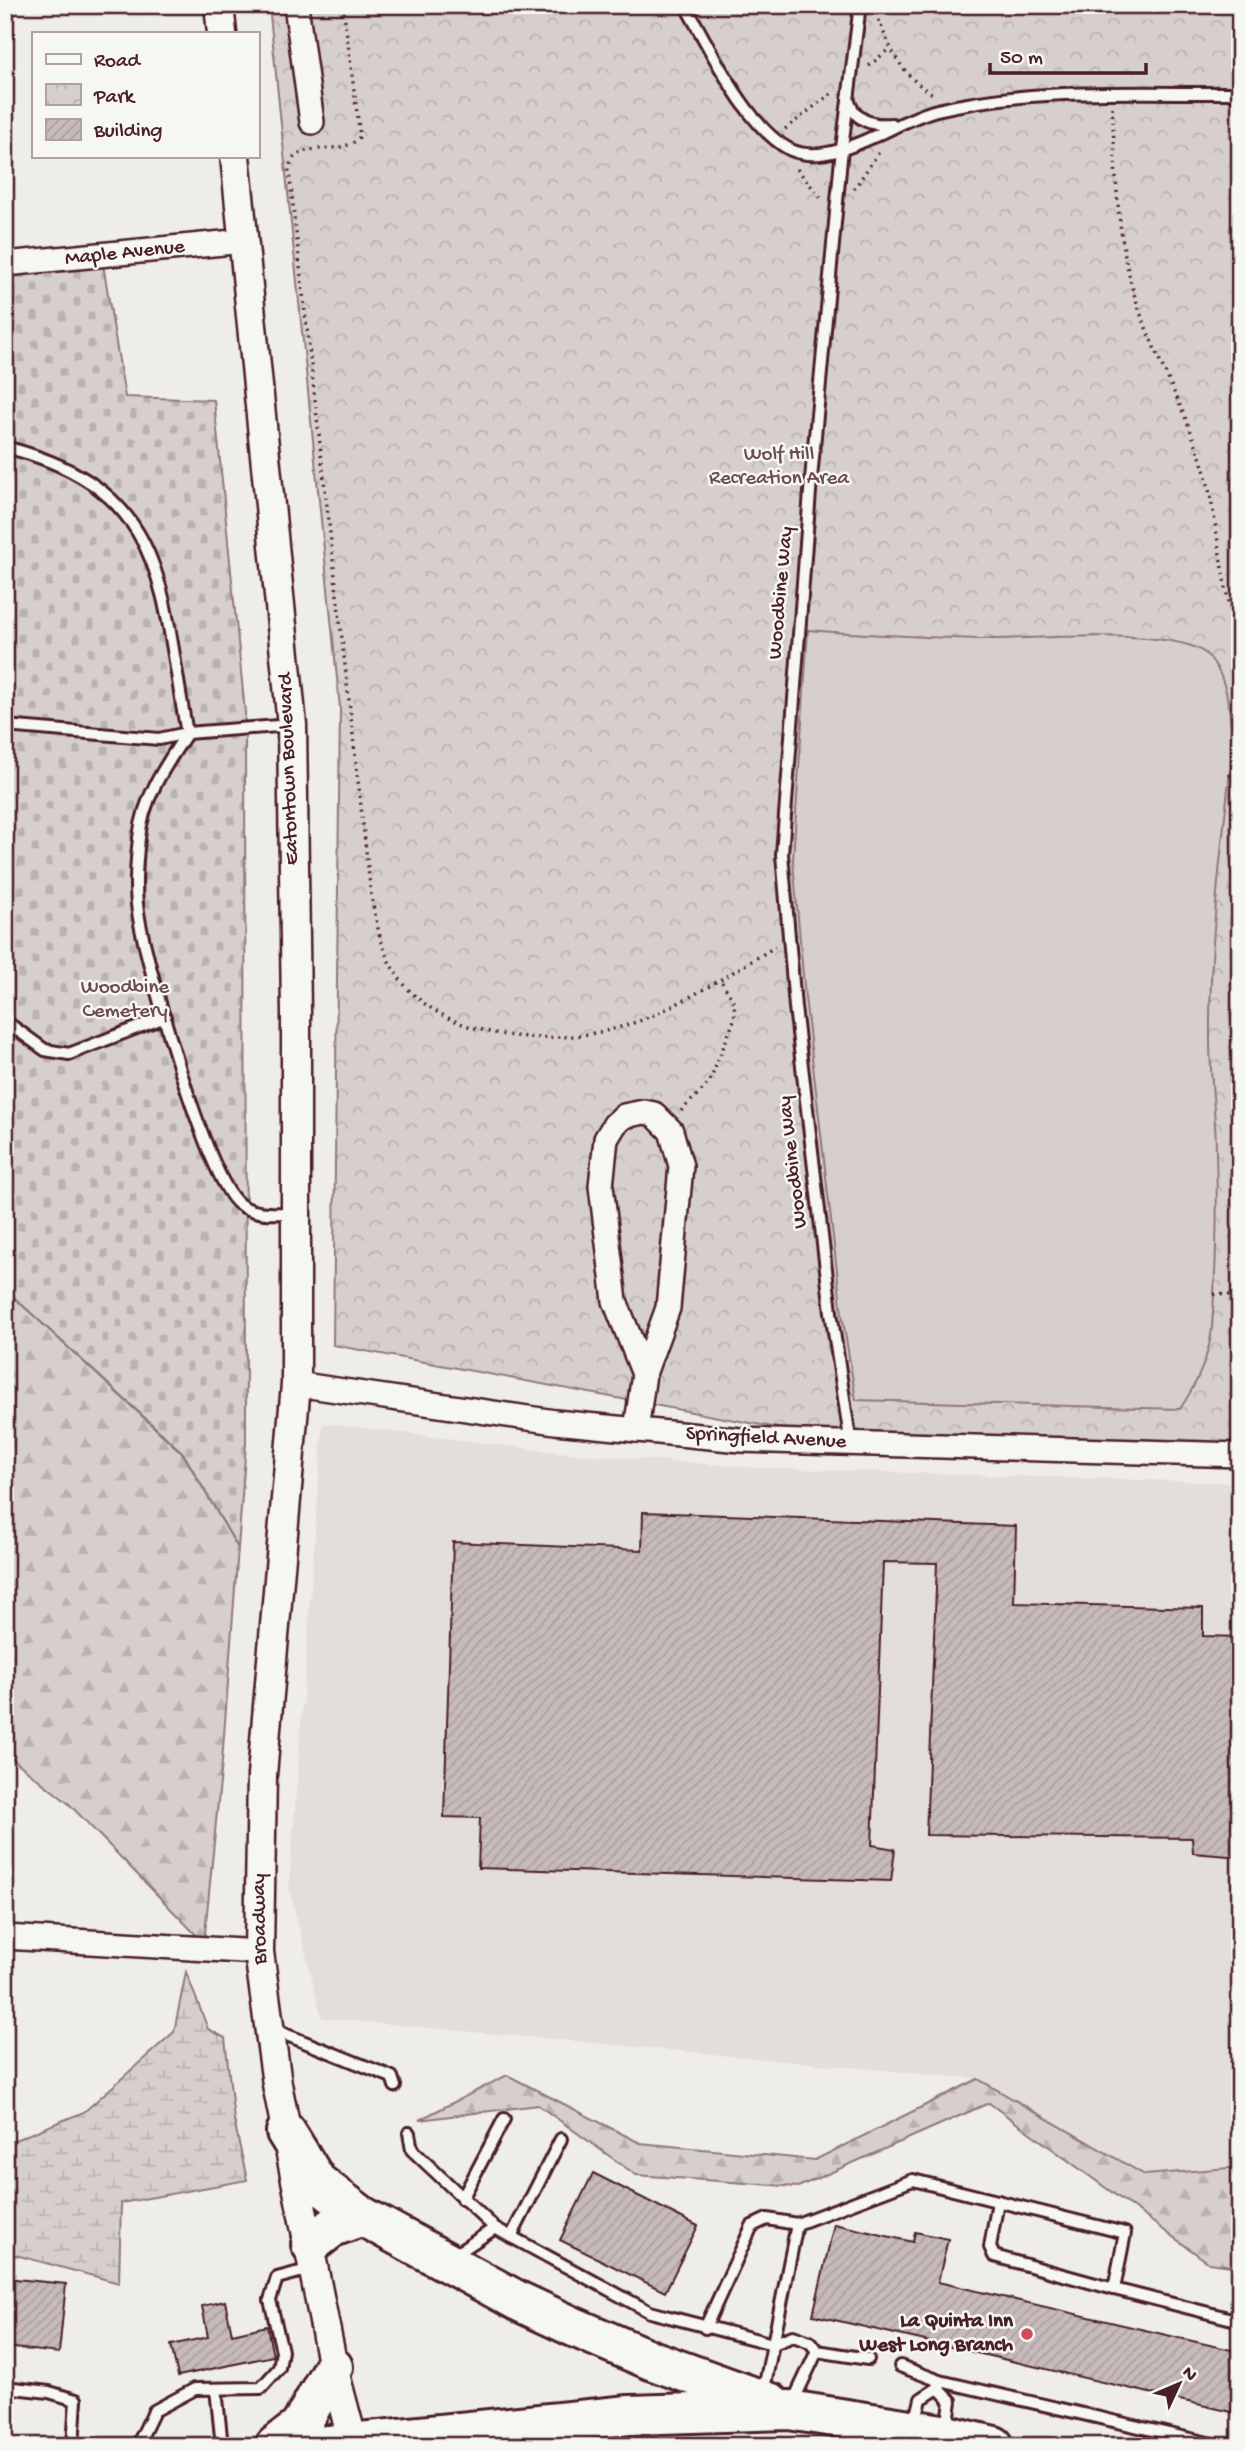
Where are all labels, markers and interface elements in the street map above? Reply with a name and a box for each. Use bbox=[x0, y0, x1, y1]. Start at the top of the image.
legend bbox=[32, 32, 259, 158]
scale bar bbox=[990, 32, 1145, 76]
text: 50 m bbox=[1000, 47, 1043, 72]
text: Road bbox=[94, 50, 142, 75]
text: Park bbox=[93, 86, 137, 111]
text: Building bbox=[93, 120, 163, 145]
street label: Maple Avenue bbox=[64, 235, 187, 273]
park label: Wolf Hill Recreation Area bbox=[709, 443, 850, 492]
street label: Woodbine Way bbox=[764, 526, 800, 660]
street label: Eatontown Boulevard bbox=[274, 671, 306, 866]
park label: Woodbine Cemetery bbox=[81, 976, 170, 1025]
street label: Woodbine Way bbox=[773, 1094, 815, 1230]
street label: Springfield Avenue bbox=[685, 1422, 848, 1456]
street label: Broadway bbox=[248, 1873, 274, 1966]
place label: La Quinta Inn West Long Branch bbox=[858, 2310, 1014, 2359]
marker: La Quinta Inn West Long Branch bbox=[1019, 2326, 1035, 2342]
north arrow bbox=[1144, 2350, 1214, 2420]
text: N bbox=[1176, 2362, 1201, 2387]

